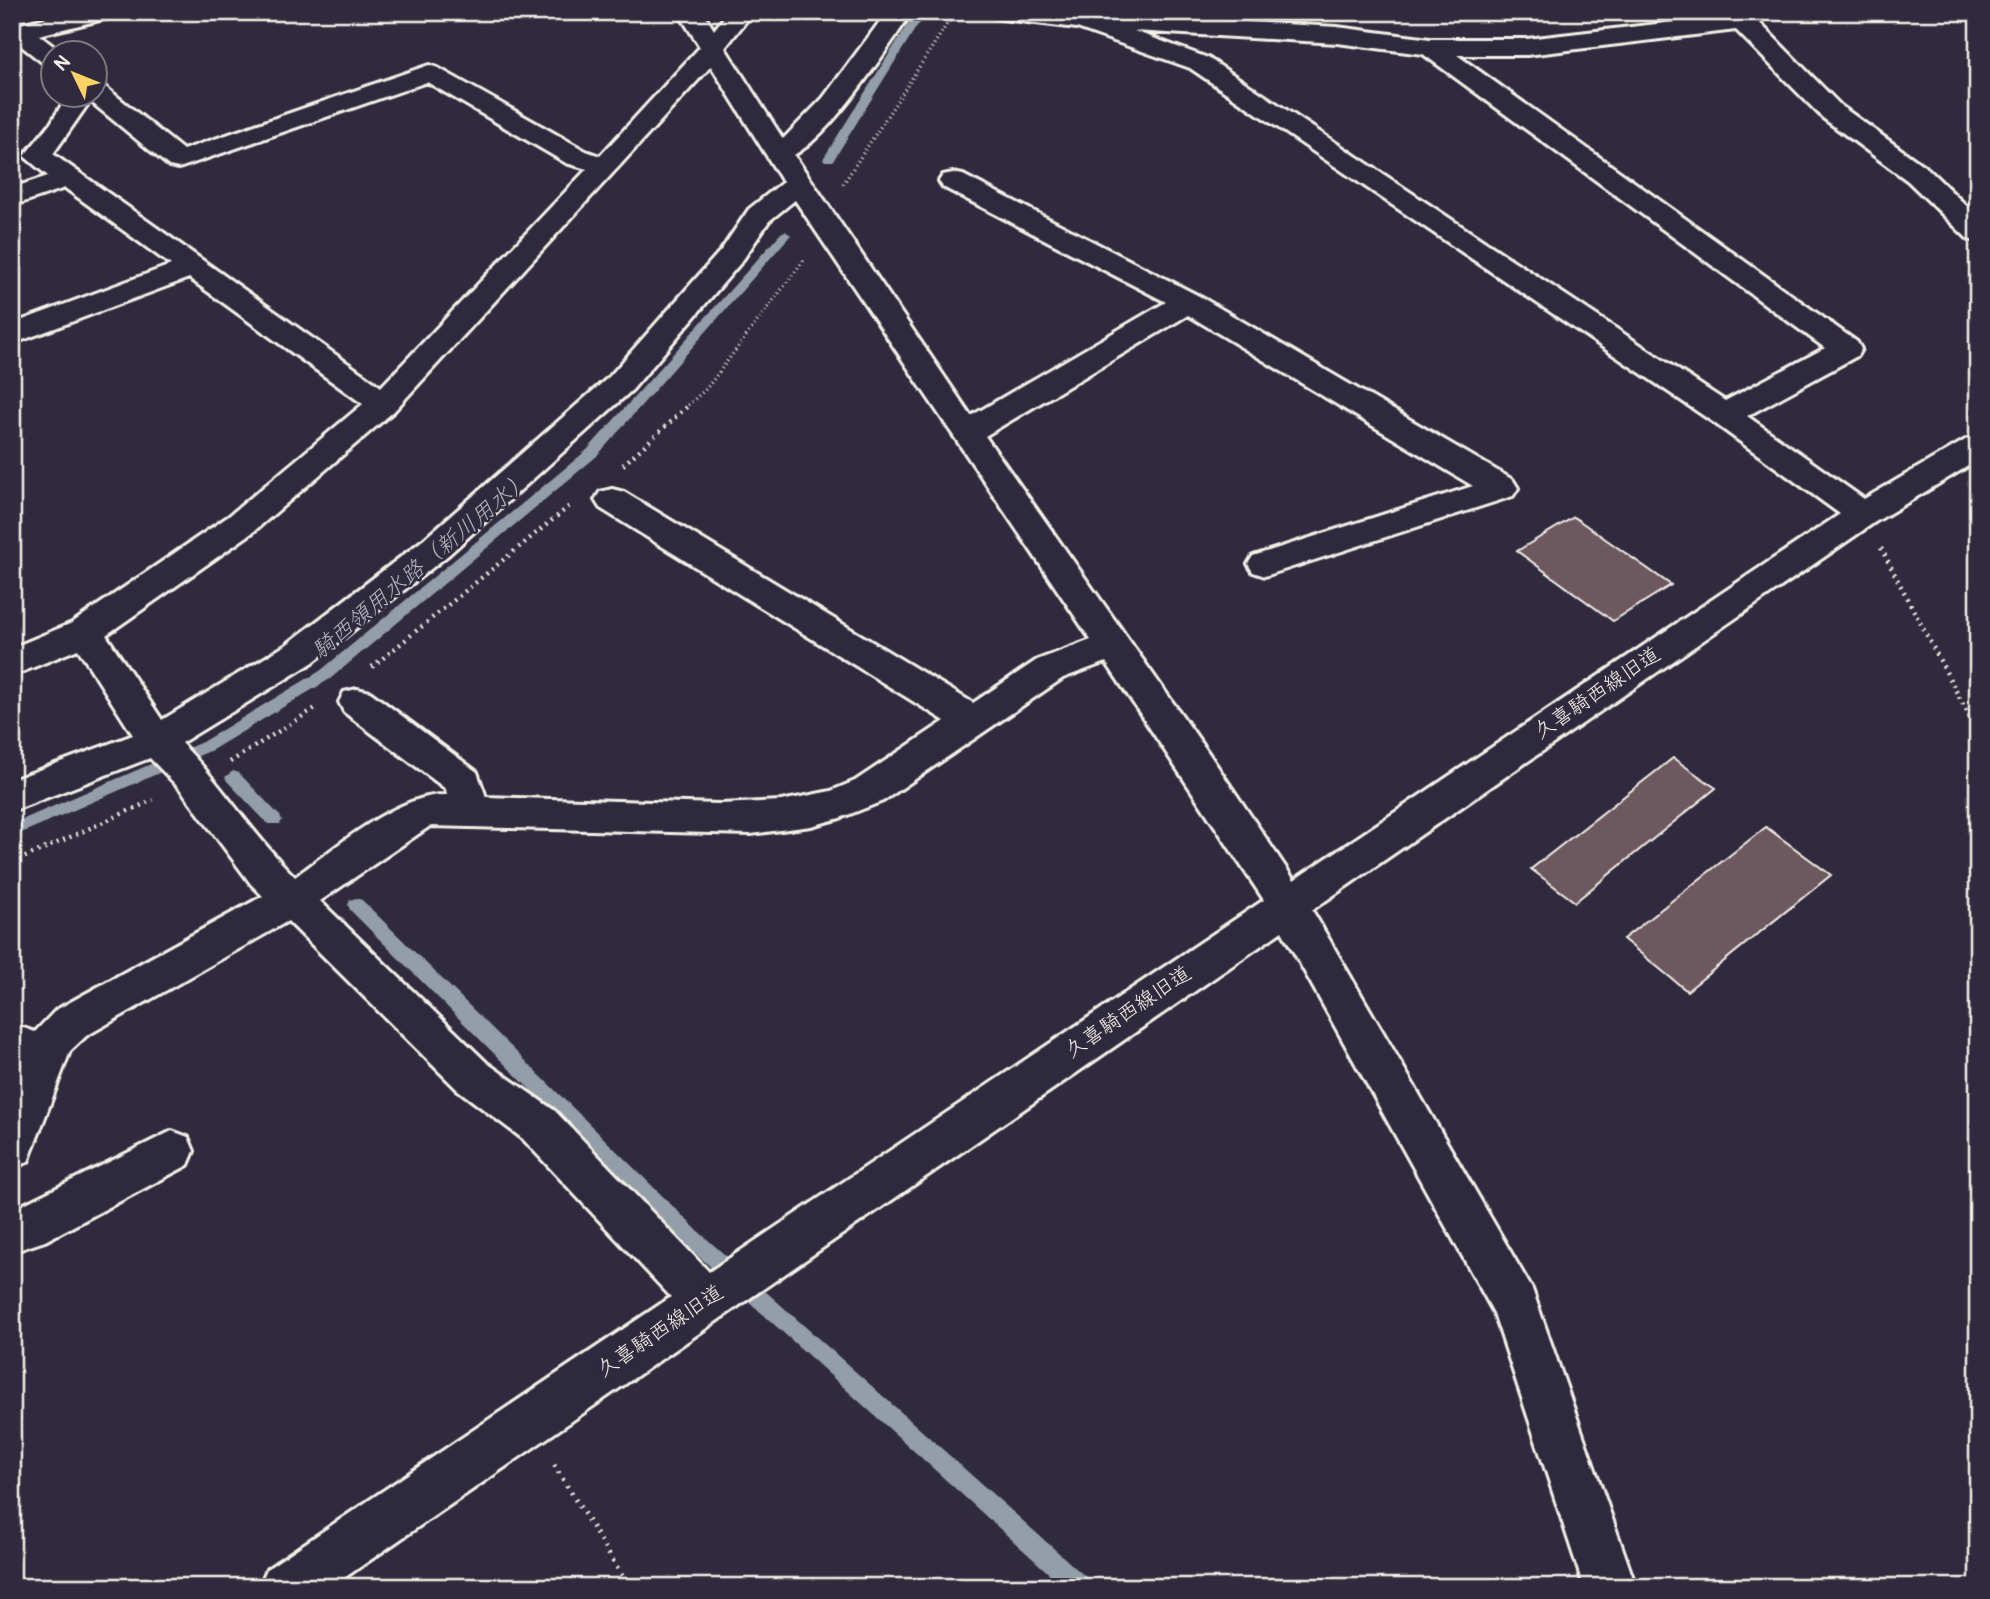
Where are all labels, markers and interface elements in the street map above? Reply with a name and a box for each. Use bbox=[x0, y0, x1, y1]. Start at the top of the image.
north arrow bbox=[38, 38, 108, 108]
text: N bbox=[49, 50, 76, 76]
water label: 騎西領用水路（新川用水） bbox=[306, 465, 536, 665]
street label: 久喜騎西線旧道 bbox=[1529, 641, 1665, 745]
street label: 久喜騎西線旧道 bbox=[1060, 960, 1196, 1064]
street label: 久喜騎西線旧道 bbox=[592, 1279, 728, 1383]

